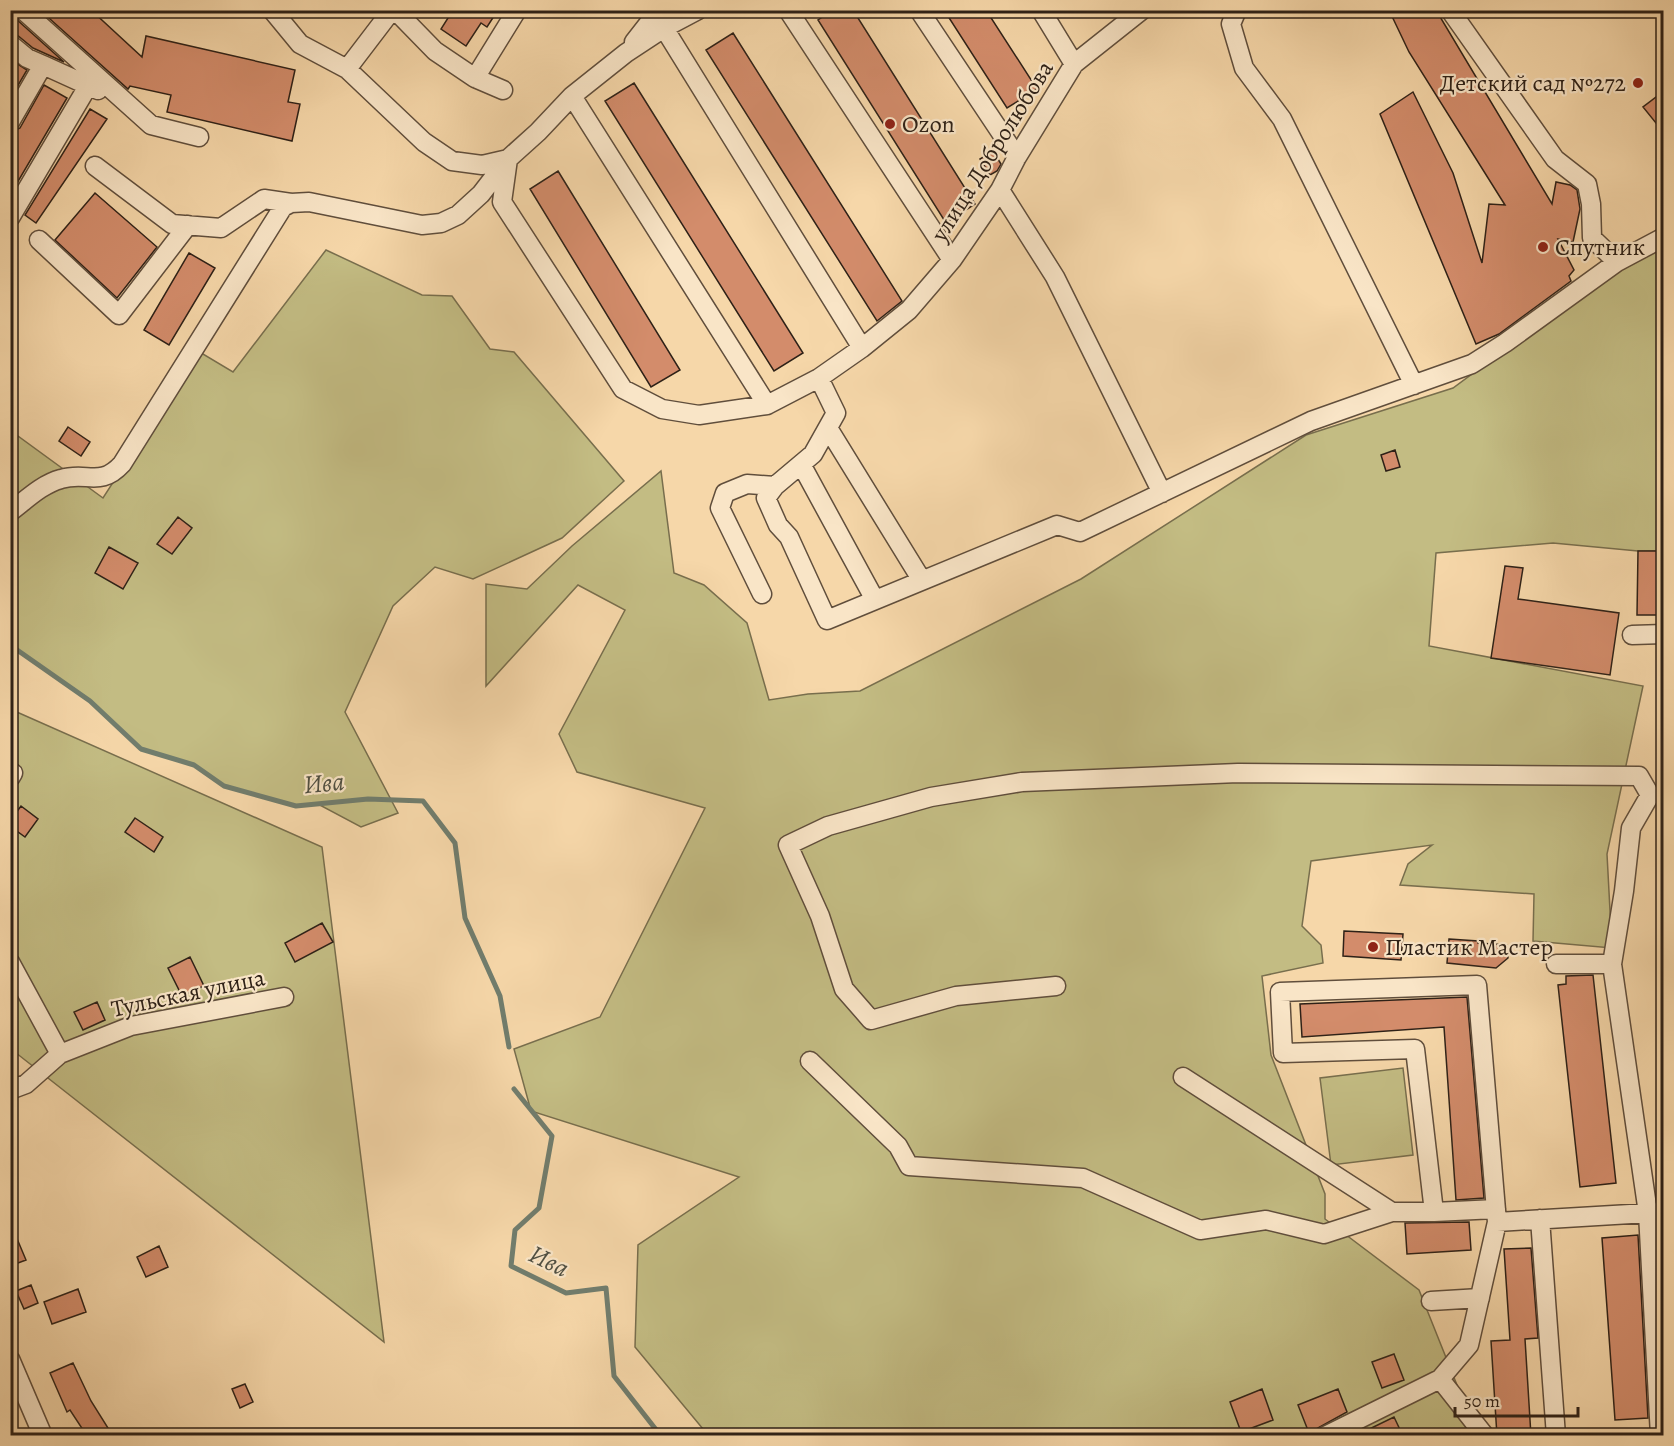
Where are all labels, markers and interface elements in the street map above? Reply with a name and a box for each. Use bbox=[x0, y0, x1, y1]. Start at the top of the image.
street label: улица Добролюбова bbox=[923, 54, 1061, 248]
place label: Детский сад №272 bbox=[1440, 67, 1626, 99]
marker: Детский сад №272 bbox=[1631, 76, 1645, 90]
place label: Ozon bbox=[902, 108, 955, 140]
marker: Ozon bbox=[883, 117, 897, 131]
place label: Спутник bbox=[1555, 231, 1645, 263]
marker: Спутник bbox=[1536, 240, 1550, 254]
water label: Ива bbox=[302, 764, 346, 802]
place label: Пластик Мастер bbox=[1385, 931, 1553, 963]
marker: Пластик Мастер bbox=[1366, 940, 1380, 954]
street label: Тульская улица bbox=[108, 961, 268, 1025]
water label: Ива bbox=[523, 1236, 575, 1286]
scale bar bbox=[1455, 1380, 1578, 1418]
text: 50 m bbox=[1464, 1389, 1500, 1413]

